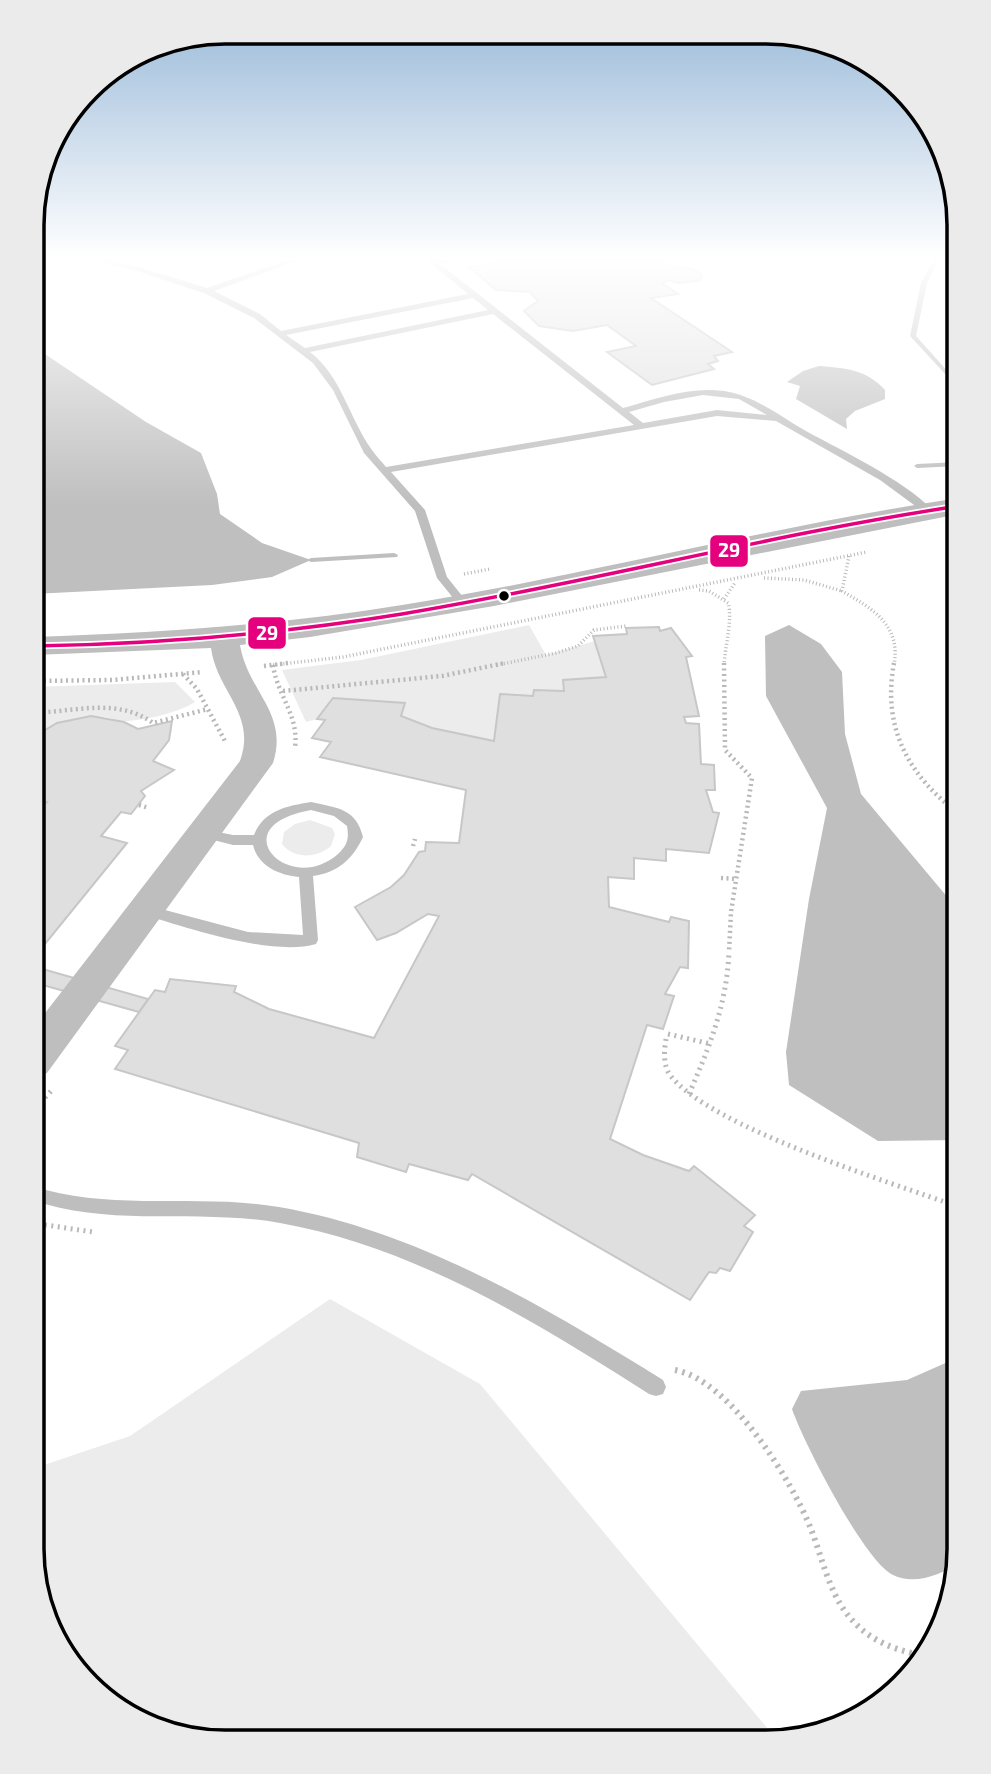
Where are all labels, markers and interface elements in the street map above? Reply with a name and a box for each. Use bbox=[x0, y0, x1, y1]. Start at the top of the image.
line badge: 29 bbox=[709, 534, 749, 568]
text: 29 bbox=[718, 538, 740, 561]
unlabelled marker bbox=[497, 589, 511, 603]
line badge: 29 bbox=[247, 616, 287, 650]
text: 29 bbox=[256, 621, 278, 644]

